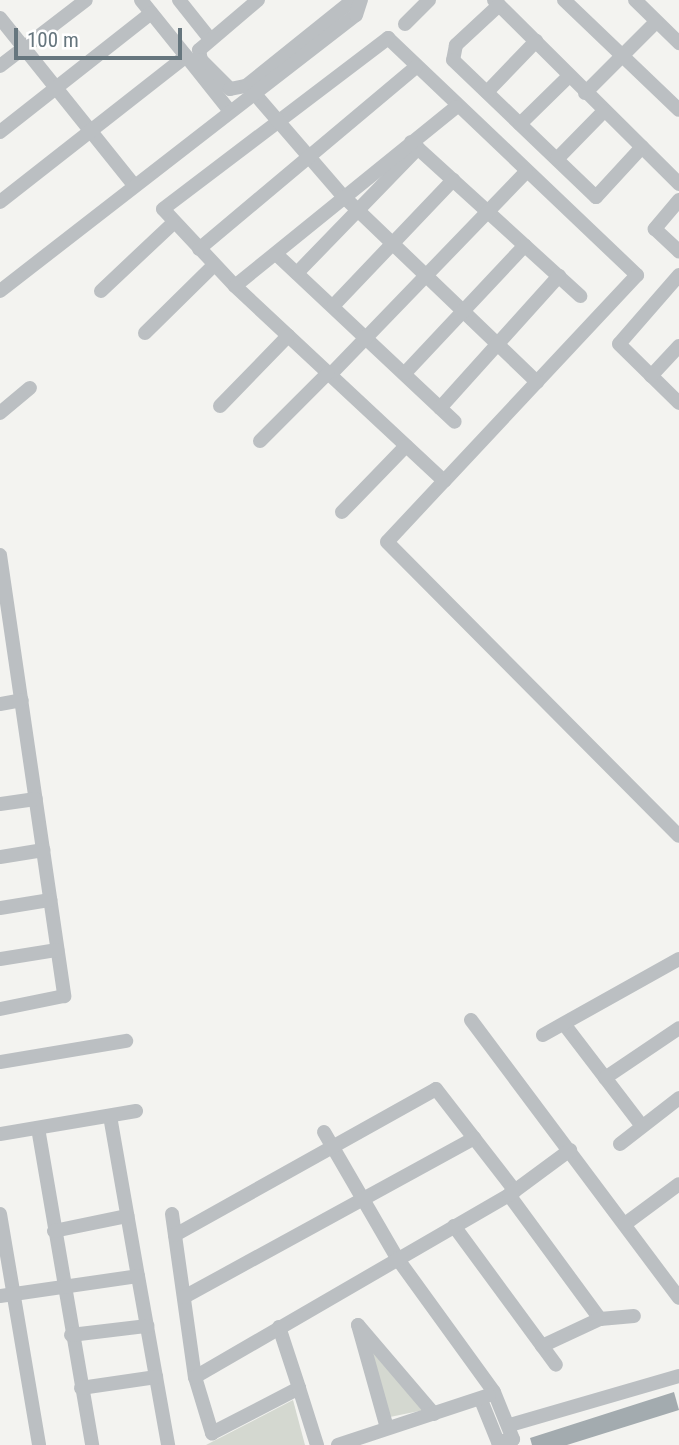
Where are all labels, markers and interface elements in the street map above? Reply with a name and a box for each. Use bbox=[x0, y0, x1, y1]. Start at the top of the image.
scale bar bbox=[18, 14, 186, 58]
text: 100 m bbox=[27, 28, 79, 52]

